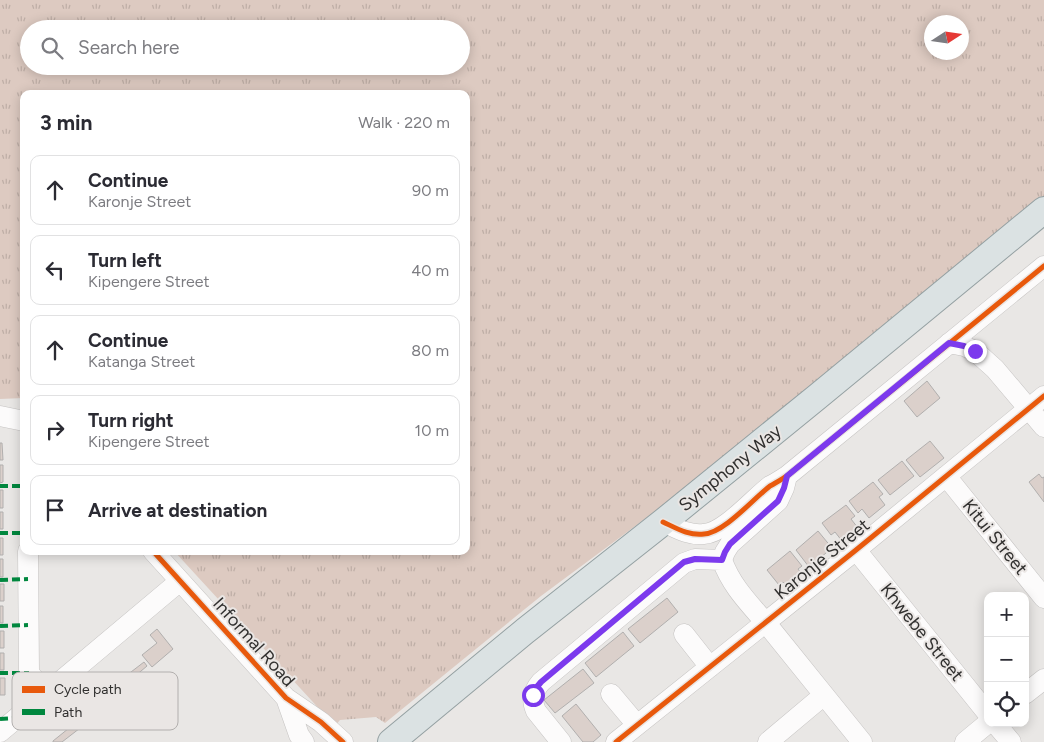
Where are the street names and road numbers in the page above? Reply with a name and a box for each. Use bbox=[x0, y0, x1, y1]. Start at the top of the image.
street label: Symphony Way bbox=[674, 420, 786, 516]
street label: Kitui Street bbox=[958, 495, 1032, 579]
street label: Karonje Street bbox=[770, 514, 874, 604]
street label: Khwebe Street bbox=[876, 579, 968, 686]
street label: Informal Road bbox=[208, 593, 300, 691]

